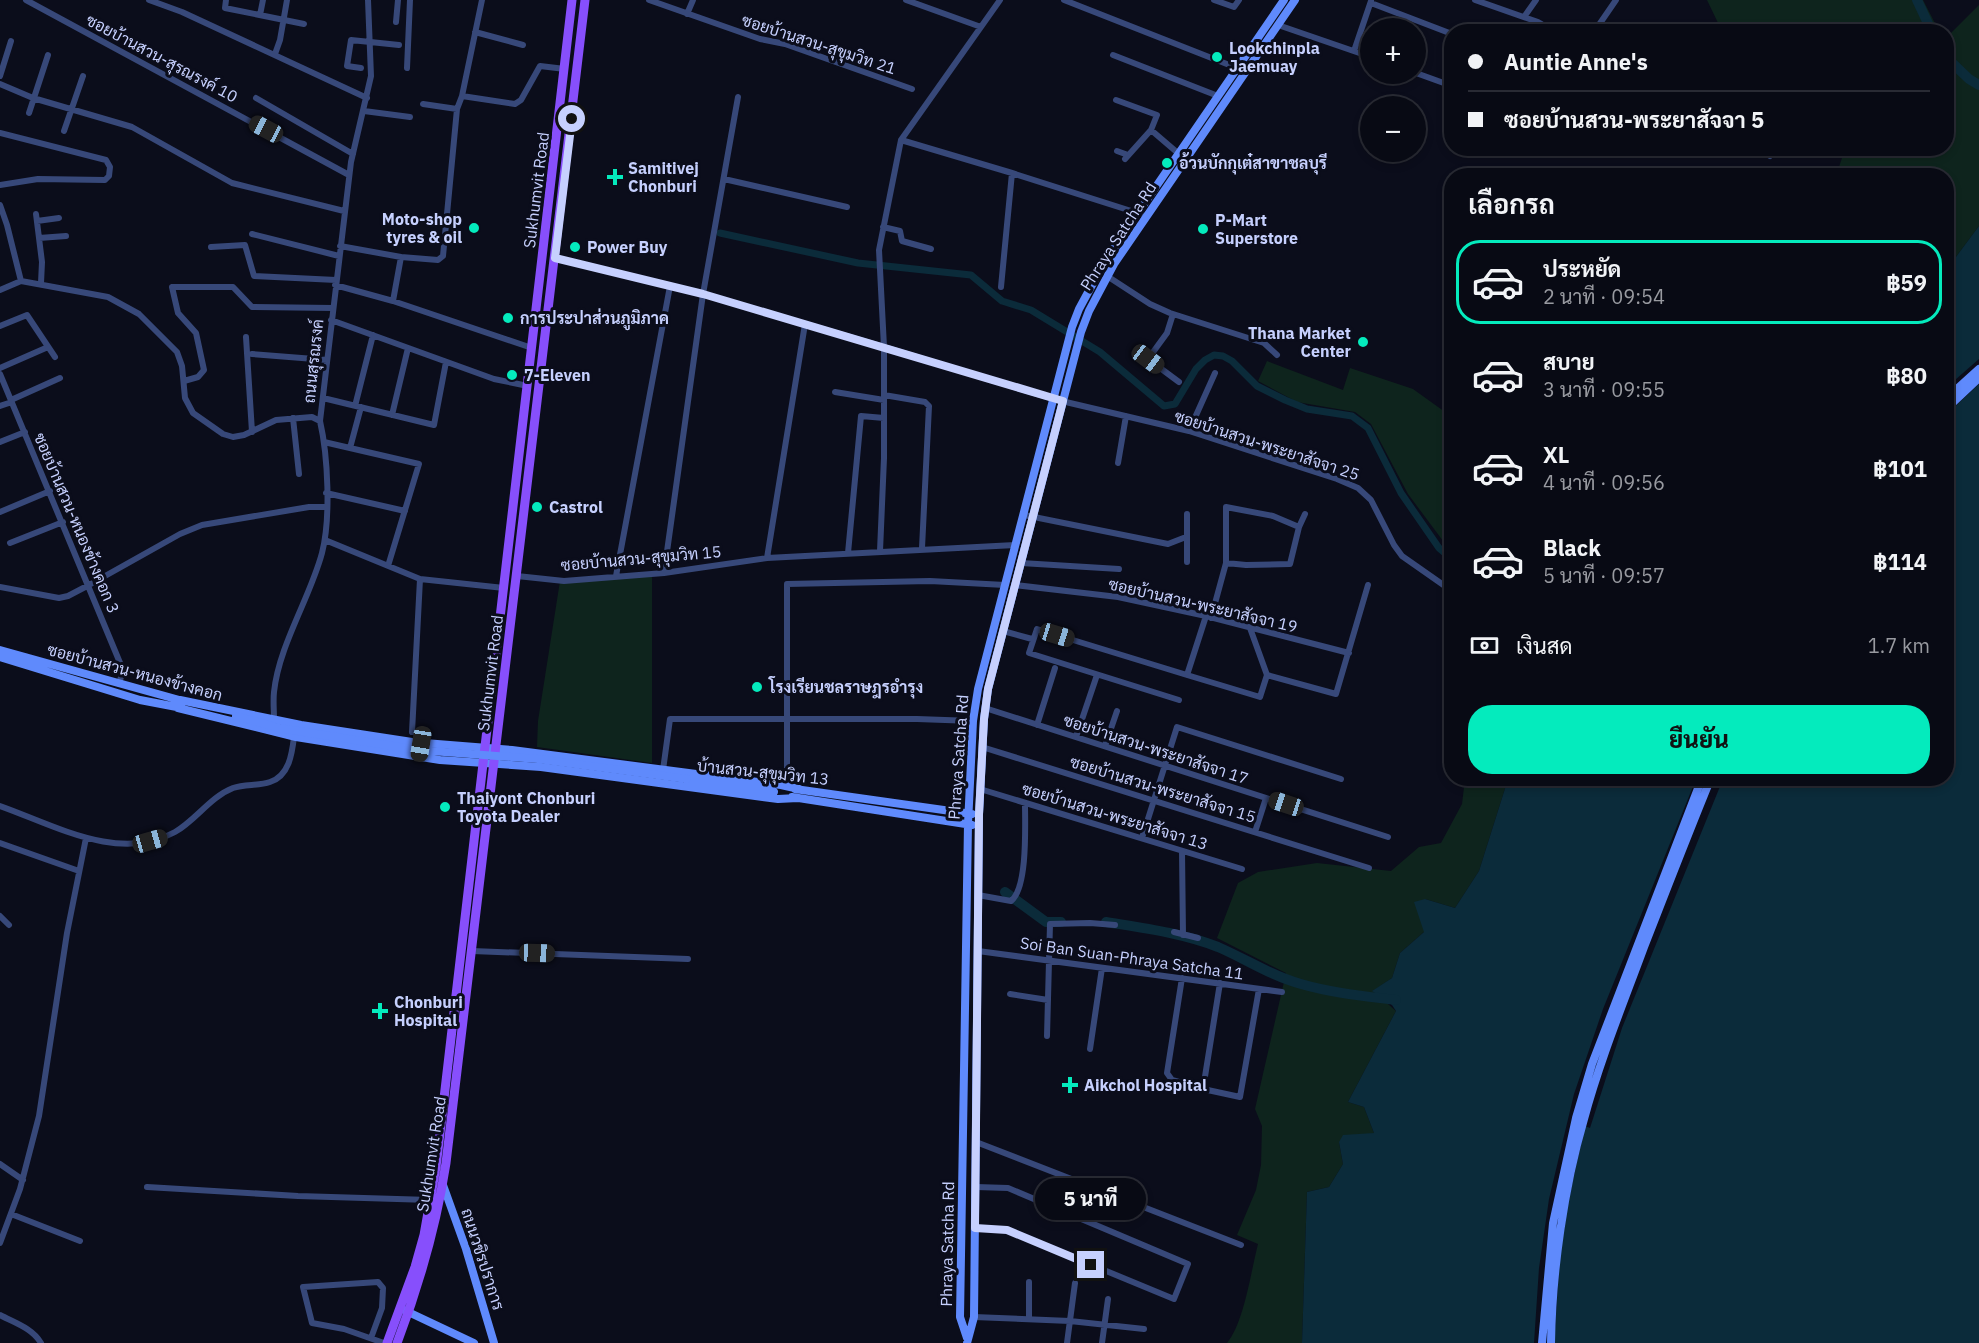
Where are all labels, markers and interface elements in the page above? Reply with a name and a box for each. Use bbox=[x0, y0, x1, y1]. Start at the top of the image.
street label: ซอยบ้านสวน-สุรณรงค์ 10 bbox=[82, 8, 242, 108]
street label: ซอยบ้านสวน-สุขุมวิท 21 bbox=[739, 10, 899, 80]
map controls bbox=[1360, 18, 1426, 162]
button: + bbox=[1360, 18, 1426, 84]
place label: Lookchinpla Jaemuay bbox=[1229, 38, 1320, 76]
text: Auntie Anne's bbox=[1504, 47, 1648, 76]
marker: Lookchinpla Jaemuay bbox=[1210, 50, 1224, 64]
button: − bbox=[1360, 96, 1426, 162]
route start bbox=[558, 105, 585, 132]
text: ซอยบ้านสวน-พระยาสัจจา 5 bbox=[1504, 105, 1764, 134]
car bbox=[246, 113, 286, 145]
street label: Sukhumvit Road bbox=[519, 131, 553, 249]
place label: อ้วนบักกุเต๋สาขาชลบุรี bbox=[1179, 152, 1327, 175]
marker: อ้วนบักกุเต๋สาขาชลบุรี bbox=[1160, 156, 1174, 170]
place label: Samitivej Chonburi bbox=[628, 158, 699, 196]
marker: Samitivej Chonburi bbox=[606, 168, 624, 186]
street label: Phraya Satcha Rd bbox=[1076, 178, 1160, 294]
text: เลือกรถ bbox=[1468, 186, 1555, 221]
place label: Moto-shop tyres & oil bbox=[382, 209, 462, 247]
place label: P-Mart Superstore bbox=[1215, 210, 1298, 248]
marker: Moto-shop tyres & oil bbox=[467, 221, 481, 235]
marker: P-Mart Superstore bbox=[1196, 222, 1210, 236]
place label: Power Buy bbox=[587, 237, 668, 257]
marker: Power Buy bbox=[568, 240, 582, 254]
text: ประหยัด bbox=[1543, 254, 1621, 283]
icon: car bbox=[1471, 255, 1525, 309]
text: ฿59 bbox=[1886, 268, 1927, 297]
text: 2 นาที · 09:54 bbox=[1543, 283, 1665, 310]
place label: การประปาส่วนภูมิภาค bbox=[520, 308, 669, 331]
marker: การประปาส่วนภูมิภาค bbox=[501, 311, 515, 325]
street label: ถนนสุรณรงค์ bbox=[297, 318, 329, 404]
place label: Thana Market Center bbox=[1248, 323, 1352, 361]
marker: Thana Market Center bbox=[1356, 335, 1370, 349]
car bbox=[1128, 341, 1168, 377]
text: สบาย bbox=[1543, 347, 1595, 376]
icon: car bbox=[1471, 348, 1525, 402]
text: ฿80 bbox=[1886, 361, 1927, 390]
place label: 7-Eleven bbox=[524, 365, 590, 385]
marker: 7-Eleven bbox=[505, 368, 519, 382]
text: 3 นาที · 09:55 bbox=[1543, 376, 1665, 403]
street label: ซอยบ้านสวน-พระยาสัจจา 25 bbox=[1172, 406, 1362, 484]
street label: ซอยบ้านสวน-หนองข้างคอก 3 bbox=[30, 430, 124, 616]
text: XL bbox=[1543, 440, 1569, 469]
icon: car bbox=[1471, 441, 1525, 495]
text: ฿101 bbox=[1873, 454, 1927, 483]
text: 4 นาที · 09:56 bbox=[1543, 469, 1665, 496]
place label: Castrol bbox=[549, 497, 603, 517]
marker: Castrol bbox=[530, 500, 544, 514]
text: Black bbox=[1543, 533, 1601, 562]
icon: car bbox=[1471, 534, 1525, 588]
street label: ซอยบ้านสวน-สุขุมวิท 15 bbox=[560, 541, 722, 577]
text: ฿114 bbox=[1873, 547, 1927, 576]
text: 5 นาที · 09:57 bbox=[1543, 562, 1665, 589]
street label: ซอยบ้านสวน-พระยาสัจจา 19 bbox=[1107, 574, 1299, 636]
street label: Sukhumvit Road bbox=[473, 614, 507, 732]
car bbox=[1037, 621, 1077, 649]
icon: cash bbox=[1468, 629, 1501, 662]
text: เงินสด bbox=[1516, 631, 1573, 660]
text: 1.7 km bbox=[1868, 632, 1930, 659]
street label: ซอยบ้านสวน-หนองข้างคอก bbox=[45, 639, 225, 705]
place label: โรงเรียนชลราษฎรอำรุง bbox=[768, 676, 923, 699]
marker: โรงเรียนชลราษฎรอำรุง bbox=[750, 680, 764, 694]
street label: Phraya Satcha Rd bbox=[944, 694, 972, 820]
button: ยืนยัน bbox=[1468, 705, 1930, 774]
street label: ซอยบ้านสวน-พระยาสัจจา 17 bbox=[1061, 710, 1251, 788]
car bbox=[409, 725, 433, 763]
street label: ซอยบ้านสวน-พระยาสัจจา 15 bbox=[1068, 751, 1258, 827]
street label: บ้านสวน-สุขุมวิท 13 bbox=[696, 755, 830, 791]
street label: ซอยบ้านสวน-พระยาสัจจา 13 bbox=[1020, 778, 1210, 854]
place label: Thaiyont Chonburi Toyota Dealer bbox=[457, 788, 595, 826]
car bbox=[1266, 790, 1306, 818]
marker: Thaiyont Chonburi Toyota Dealer bbox=[438, 800, 452, 814]
car bbox=[130, 827, 170, 855]
street label: Soi Ban Suan-Phraya Satcha 11 bbox=[1019, 932, 1245, 984]
car bbox=[519, 943, 555, 963]
place label: Chonburi Hospital bbox=[394, 992, 463, 1030]
marker: Chonburi Hospital bbox=[371, 1002, 389, 1020]
place label: Aikchol Hospital bbox=[1084, 1075, 1207, 1095]
marker: Aikchol Hospital bbox=[1061, 1076, 1079, 1094]
street label: Sukhumvit Road bbox=[412, 1095, 450, 1213]
callout: 5 นาที bbox=[1036, 1178, 1146, 1220]
street label: Phraya Satcha Rd bbox=[936, 1181, 958, 1307]
text: 5 นาที bbox=[1064, 1185, 1117, 1212]
street label: ถนนวชิรปราการ bbox=[457, 1205, 509, 1313]
route end bbox=[1077, 1251, 1104, 1278]

